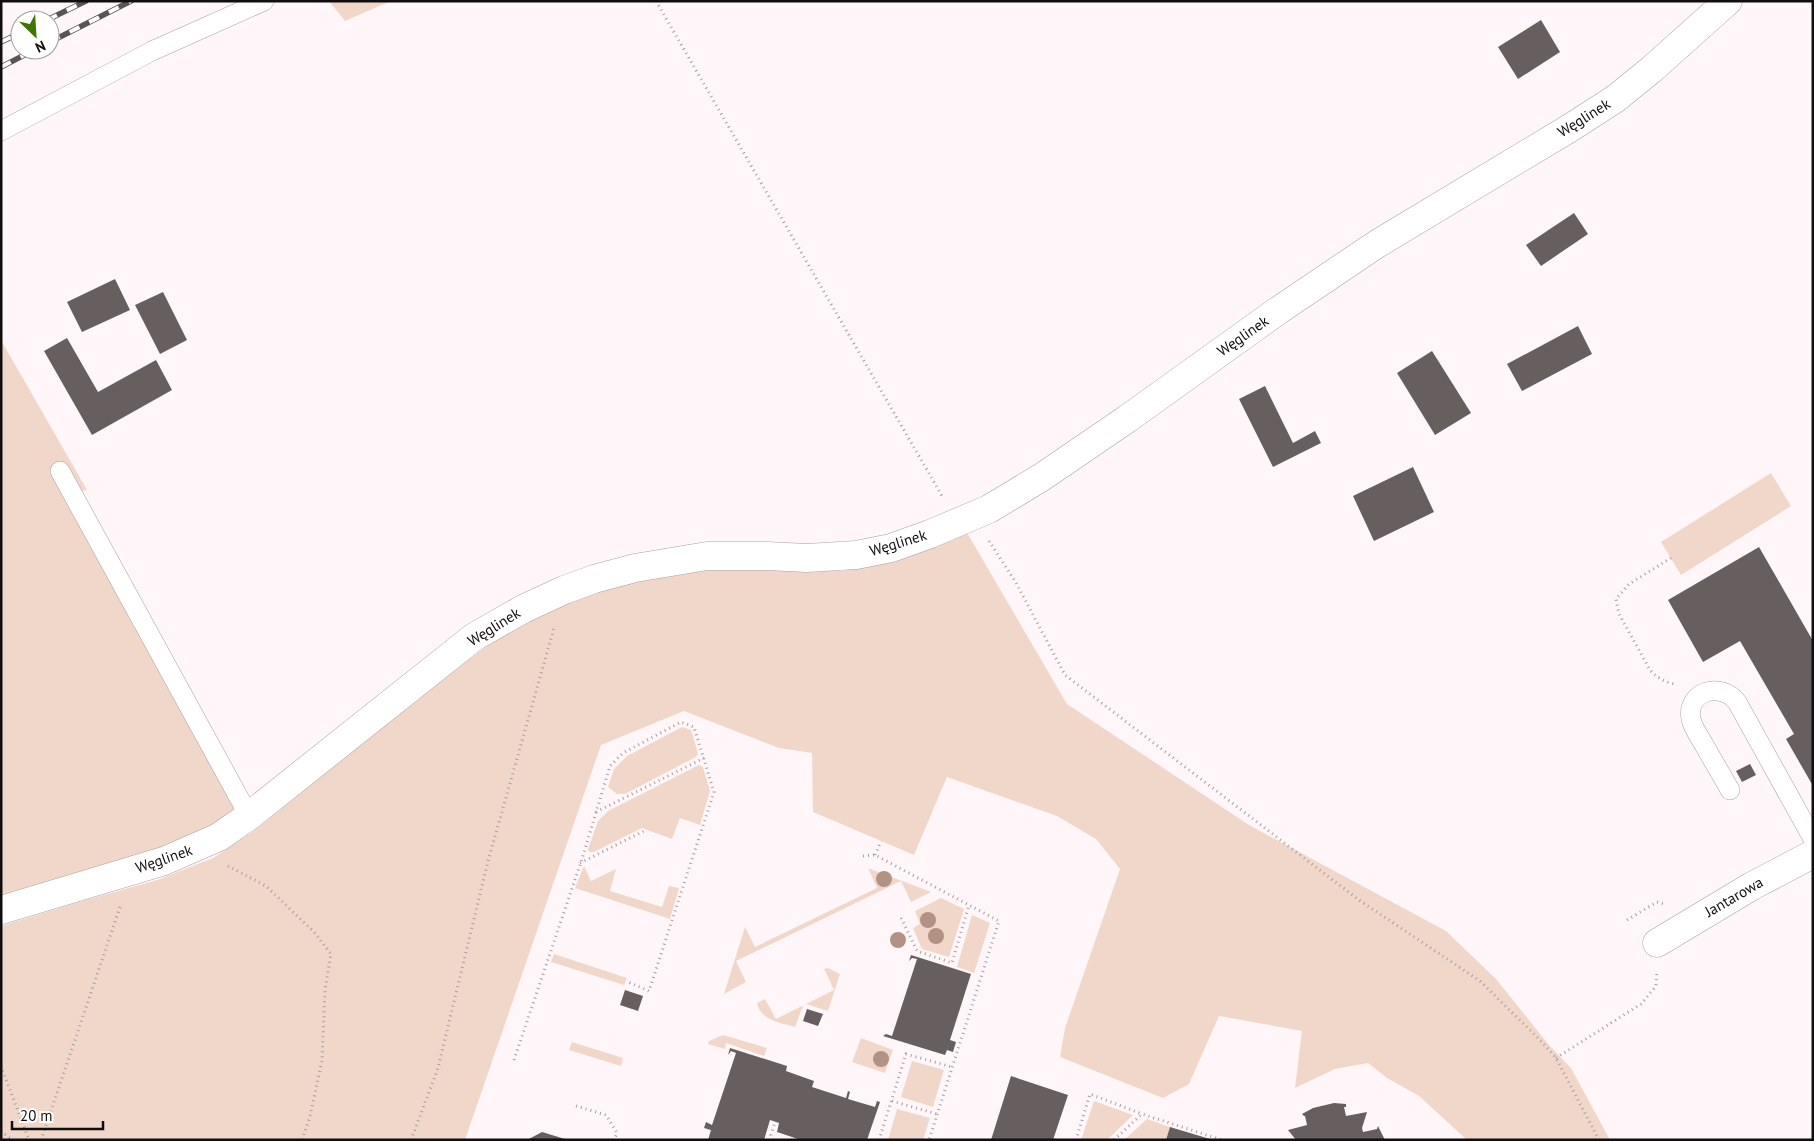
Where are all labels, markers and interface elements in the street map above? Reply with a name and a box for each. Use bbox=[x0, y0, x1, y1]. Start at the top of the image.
north arrow bbox=[10, 10, 60, 60]
text: N bbox=[33, 37, 48, 57]
street label: Węglinek bbox=[1554, 94, 1614, 141]
street label: Węglinek bbox=[1213, 311, 1273, 360]
street label: Węglinek bbox=[867, 525, 929, 560]
street label: Węglinek bbox=[464, 603, 524, 650]
street label: Węglinek bbox=[133, 840, 195, 877]
street label: Jantarowa bbox=[1700, 872, 1766, 921]
scale bar bbox=[12, 1098, 104, 1130]
text: 20 m bbox=[20, 1106, 53, 1125]

